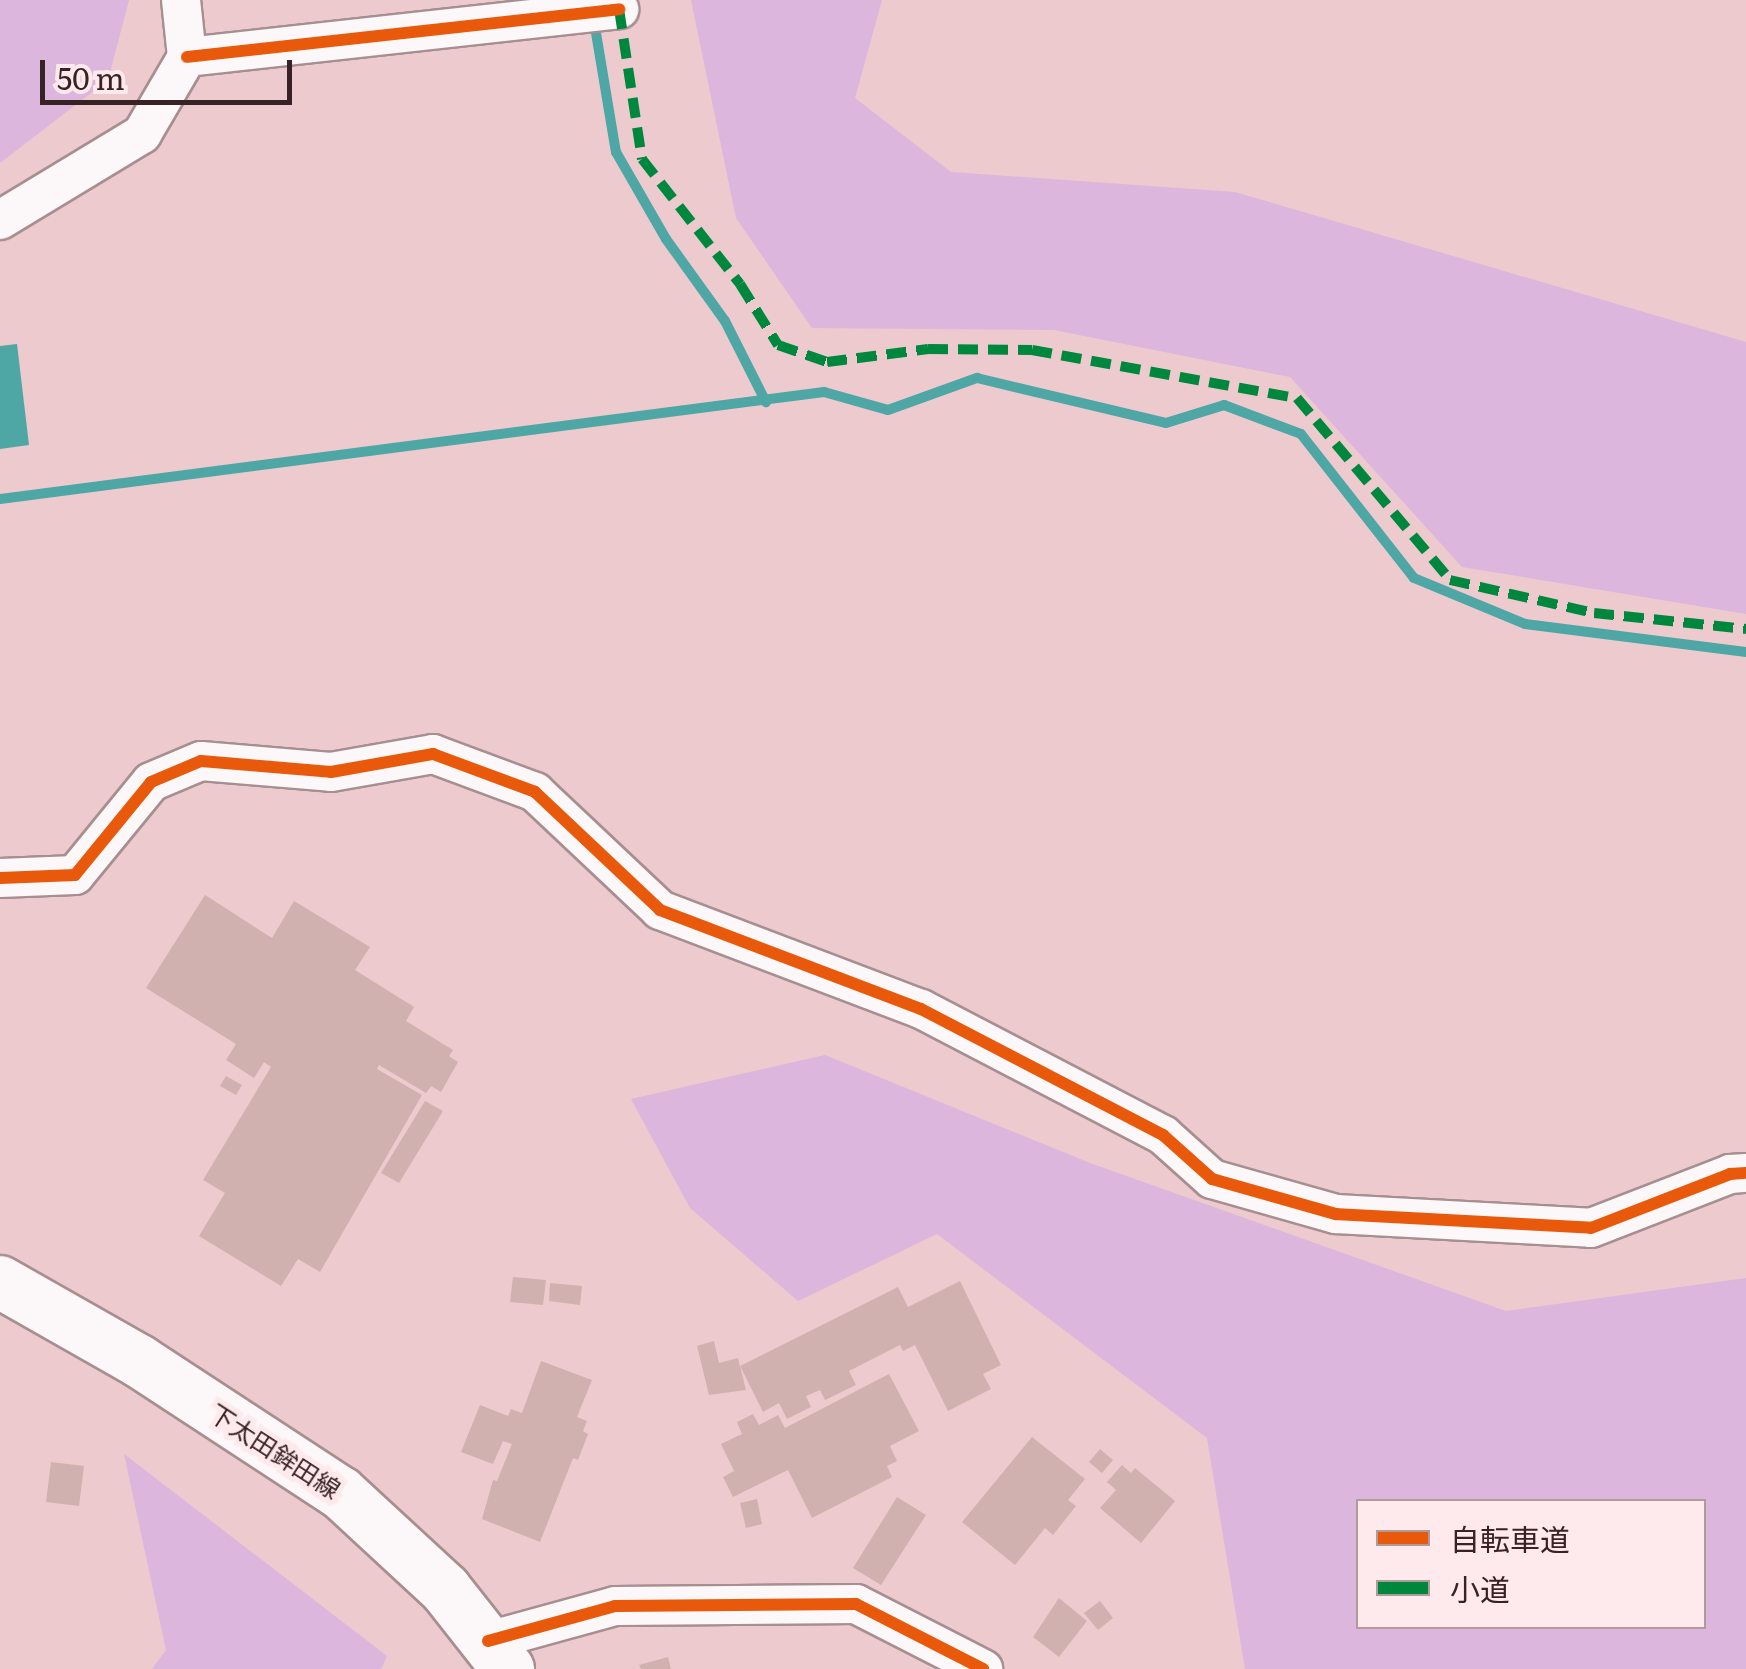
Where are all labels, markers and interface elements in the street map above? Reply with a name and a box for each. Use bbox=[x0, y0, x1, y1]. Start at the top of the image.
scale bar bbox=[45, 40, 298, 102]
text: 50 m bbox=[57, 55, 125, 99]
street label: 下太田鉾田線 bbox=[204, 1398, 346, 1504]
legend bbox=[1356, 1499, 1706, 1629]
text: 自転車道 bbox=[1450, 1516, 1570, 1560]
text: 小道 bbox=[1450, 1566, 1510, 1610]

